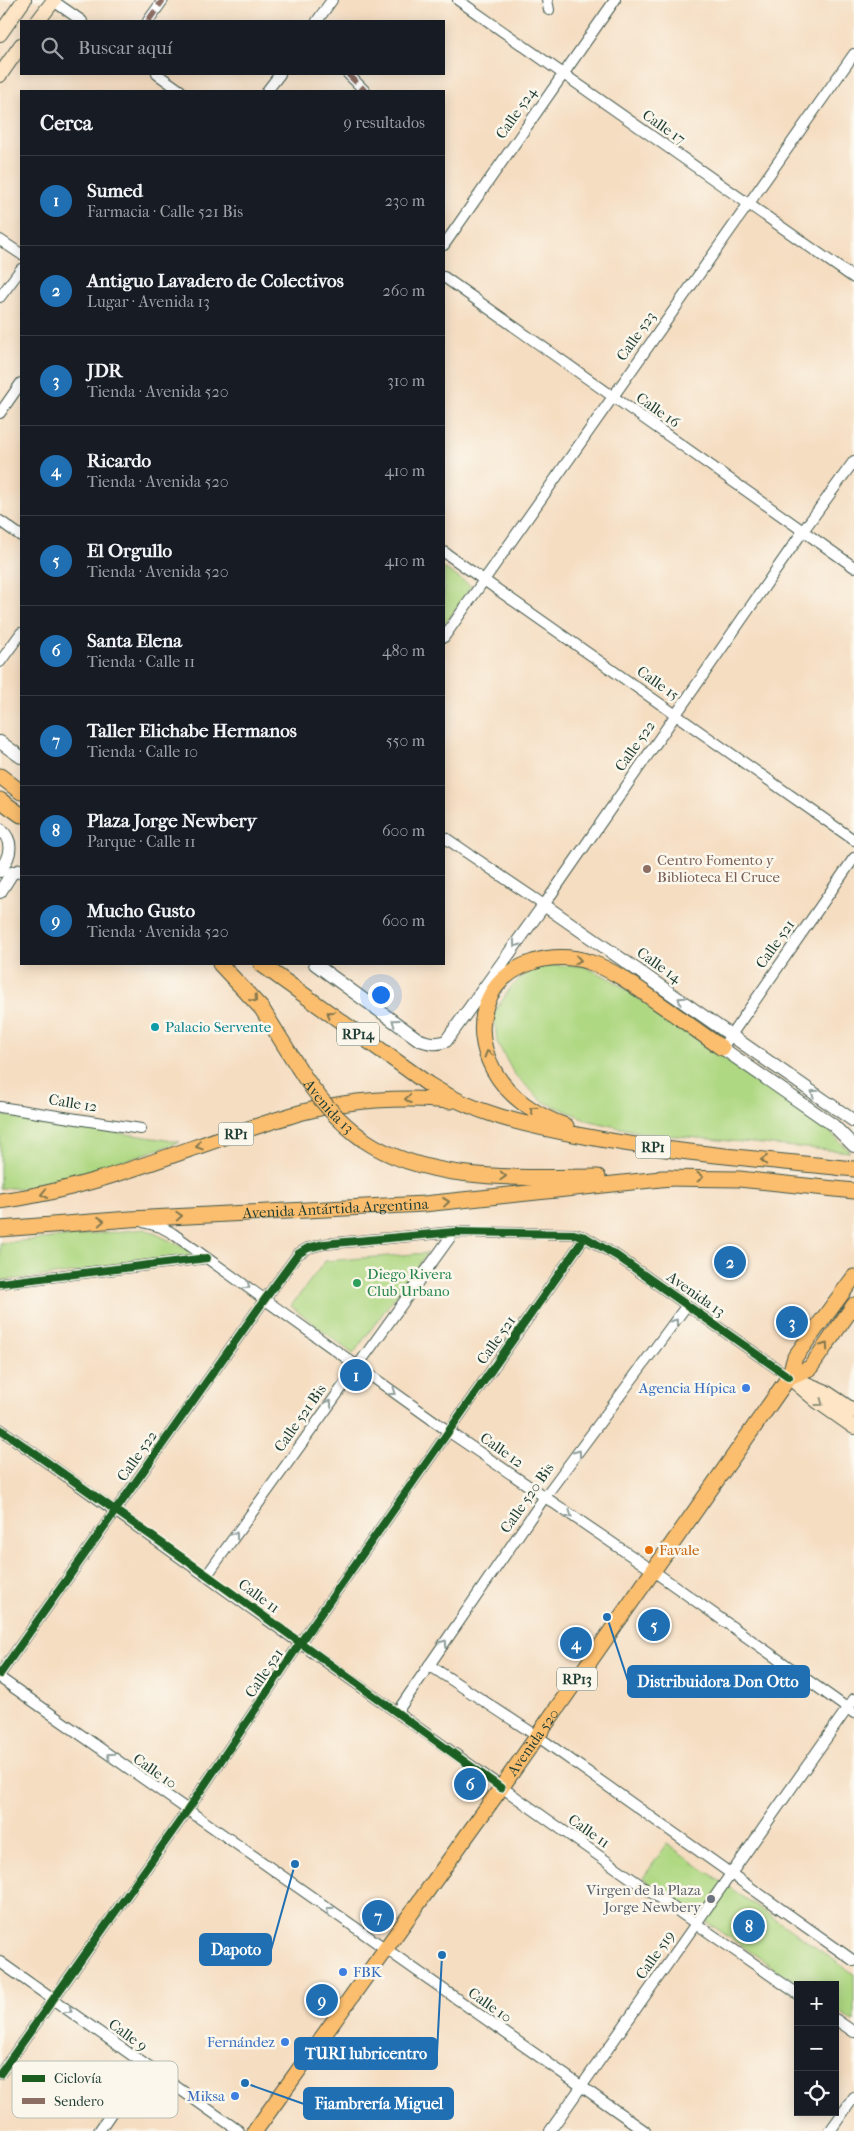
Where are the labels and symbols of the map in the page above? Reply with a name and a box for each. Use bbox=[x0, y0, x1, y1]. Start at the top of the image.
street label: Calle 524 bbox=[492, 83, 541, 142]
street label: Calle 17 bbox=[639, 106, 689, 148]
street label: Calle 523 bbox=[613, 308, 659, 364]
street label: Calle 16 bbox=[633, 388, 684, 432]
street label: Calle 15 bbox=[633, 662, 683, 704]
street label: Calle 522 bbox=[611, 717, 659, 775]
place label: Centro Fomento y Biblioteca El Cruce bbox=[657, 851, 780, 886]
marker: Centro Fomento y Biblioteca El Cruce bbox=[641, 863, 653, 875]
street label: Calle 521 bbox=[752, 916, 798, 972]
one-way arrow bbox=[513, 938, 522, 948]
street label: Calle 14 bbox=[633, 943, 686, 987]
one-way arrow bbox=[574, 954, 582, 965]
your location bbox=[368, 982, 394, 1008]
one-way arrow bbox=[248, 993, 256, 1002]
one-way arrow bbox=[677, 997, 687, 1006]
one-way arrow bbox=[327, 1011, 336, 1020]
place label: Palacio Servente bbox=[165, 1018, 272, 1036]
one-way arrow bbox=[391, 1019, 401, 1028]
marker: Palacio Servente bbox=[149, 1021, 161, 1033]
road number: RP14 bbox=[337, 1022, 379, 1046]
one-way arrow bbox=[483, 1049, 494, 1058]
street label: Avenida 13 bbox=[299, 1075, 357, 1137]
street label: Calle 12 bbox=[47, 1090, 99, 1116]
one-way arrow bbox=[810, 1090, 820, 1099]
one-way arrow bbox=[404, 1093, 412, 1104]
one-way arrow bbox=[529, 1107, 539, 1116]
road number: RP1 bbox=[218, 1122, 254, 1146]
road number: RP1 bbox=[636, 1136, 670, 1158]
one-way arrow bbox=[196, 1140, 204, 1150]
one-way arrow bbox=[760, 1155, 768, 1166]
one-way arrow bbox=[499, 1171, 507, 1182]
one-way arrow bbox=[697, 1172, 705, 1182]
one-way arrow bbox=[40, 1188, 49, 1199]
street label: Avenida Antártida Argentina bbox=[241, 1194, 430, 1222]
one-way arrow bbox=[442, 1197, 450, 1208]
one-way arrow bbox=[175, 1211, 183, 1222]
one-way arrow bbox=[97, 1215, 105, 1226]
pin: 2 bbox=[714, 1243, 746, 1281]
place label: Diego Rivera Club Urbano bbox=[367, 1265, 453, 1300]
street label: Avenida 13 bbox=[663, 1267, 729, 1321]
marker: Diego Rivera Club Urbano bbox=[351, 1277, 363, 1289]
one-way arrow bbox=[241, 1280, 251, 1289]
pin: 3 bbox=[776, 1303, 808, 1341]
street label: Calle 521 bbox=[473, 1312, 519, 1368]
one-way arrow bbox=[669, 1319, 677, 1328]
one-way arrow bbox=[819, 1343, 828, 1352]
pin: 1 bbox=[340, 1356, 372, 1394]
place label: Agencia Hípica bbox=[638, 1379, 737, 1397]
street label: Calle 521 Bis bbox=[270, 1380, 330, 1455]
marker: Agencia Hípica bbox=[740, 1382, 752, 1394]
one-way arrow bbox=[387, 1386, 396, 1395]
one-way arrow bbox=[814, 1397, 824, 1406]
one-way arrow bbox=[323, 1399, 332, 1409]
street label: Calle 522 bbox=[113, 1427, 161, 1485]
street label: Calle 12 bbox=[477, 1429, 527, 1472]
one-way arrow bbox=[572, 1449, 581, 1458]
street label: Calle 520 Bis bbox=[496, 1459, 558, 1536]
one-way arrow bbox=[564, 1509, 573, 1518]
one-way arrow bbox=[229, 1531, 238, 1541]
place label: Favale bbox=[659, 1541, 700, 1559]
marker: Favale bbox=[643, 1544, 655, 1556]
street label: Calle 11 bbox=[235, 1575, 283, 1617]
pin: 5 bbox=[638, 1606, 670, 1644]
pin: 4 bbox=[560, 1624, 592, 1662]
one-way arrow bbox=[438, 1639, 448, 1648]
street label: Calle 521 bbox=[241, 1645, 287, 1701]
callout: Distribuidora Don Otto bbox=[628, 1666, 809, 1697]
road number: RP13 bbox=[557, 1668, 597, 1690]
text: Distribuidora Don Otto bbox=[637, 1672, 799, 1691]
street label: Avenida 520 bbox=[503, 1705, 563, 1780]
street label: Calle 10 bbox=[130, 1749, 180, 1793]
one-way arrow bbox=[106, 1753, 116, 1762]
pin: 6 bbox=[454, 1765, 486, 1803]
street label: Calle 11 bbox=[565, 1810, 613, 1852]
place label: Virgen de la Plaza Jorge Newbery bbox=[585, 1881, 702, 1916]
marker: Virgen de la Plaza Jorge Newbery bbox=[705, 1893, 717, 1905]
pin: 7 bbox=[362, 1897, 394, 1935]
one-way arrow bbox=[325, 1907, 335, 1916]
pin: 8 bbox=[733, 1907, 765, 1945]
street label: Calle 519 bbox=[632, 1927, 678, 1983]
callout: Dapoto bbox=[200, 1934, 271, 1965]
text: Dapoto bbox=[211, 1940, 261, 1960]
place label: FBK bbox=[353, 1963, 383, 1981]
marker: FBK bbox=[337, 1966, 349, 1978]
pin: 9 bbox=[306, 1981, 338, 2019]
street label: Calle 10 bbox=[465, 1983, 515, 2027]
one-way arrow bbox=[63, 2004, 73, 2013]
street label: Calle 9 bbox=[105, 2015, 151, 2055]
place label: Fernández bbox=[207, 2033, 275, 2051]
marker: Fernández bbox=[279, 2036, 291, 2048]
callout: TURI lubricentro bbox=[295, 2038, 437, 2069]
text: TURI lubricentro bbox=[304, 2044, 427, 2063]
legend bbox=[12, 2061, 178, 2118]
text: Ciclovía bbox=[54, 2070, 102, 2087]
place label: Miksa bbox=[187, 2087, 226, 2105]
callout: Fiambrería Miguel bbox=[304, 2088, 453, 2119]
marker: Miksa bbox=[229, 2090, 241, 2102]
text: Sendero bbox=[54, 2093, 104, 2110]
text: Fiambrería Miguel bbox=[314, 2094, 444, 2114]

